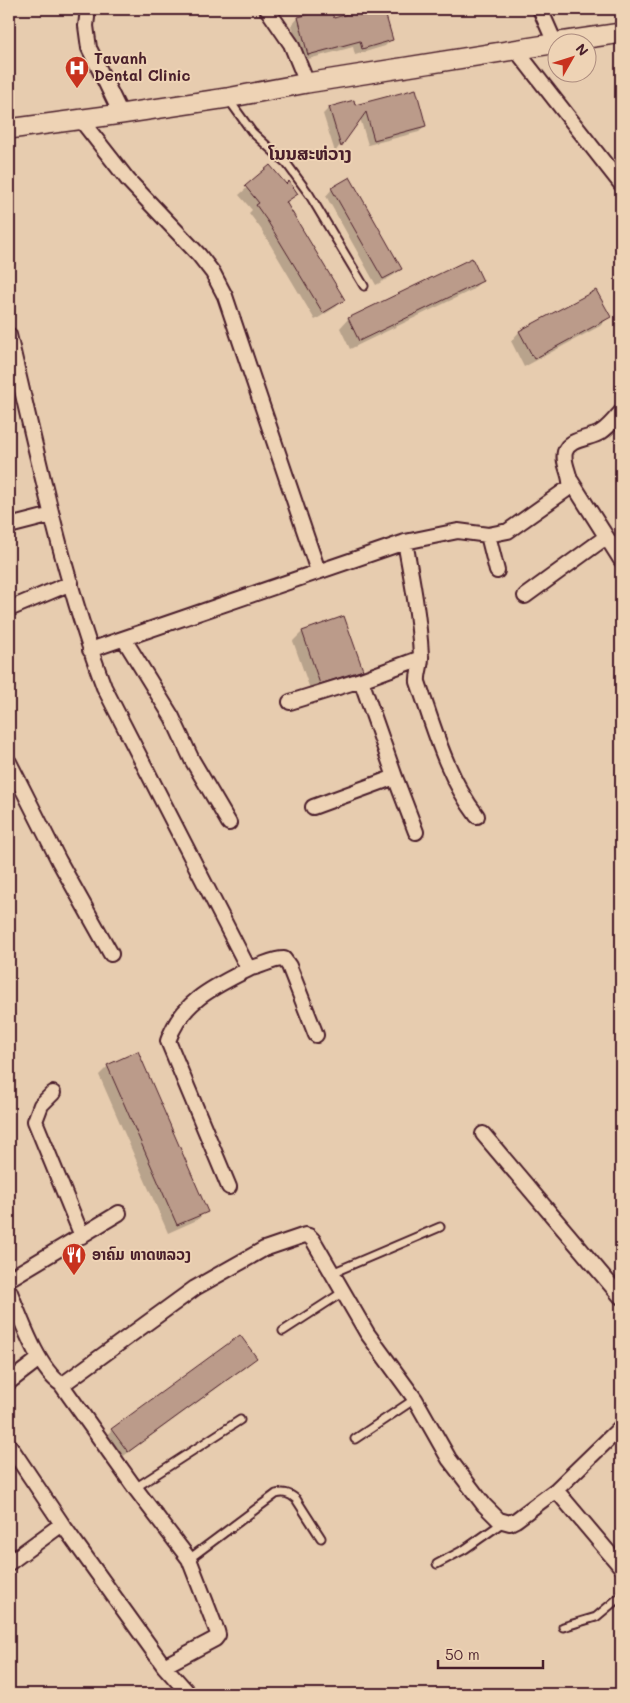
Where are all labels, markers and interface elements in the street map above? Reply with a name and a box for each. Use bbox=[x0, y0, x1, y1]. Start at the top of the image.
north arrow bbox=[548, 32, 598, 82]
text: N bbox=[572, 39, 593, 60]
place label: Tavanh Dental Clinic bbox=[94, 48, 191, 85]
hospital icon: Tavanh Dental Clinic bbox=[64, 55, 90, 89]
district label: ໂນນສະຫ່ວາງ bbox=[267, 141, 352, 165]
restaurant icon: ອາຄົມ ທາດຫລວງ bbox=[61, 1242, 87, 1276]
place label: ອາຄົມ ທາດຫລວງ bbox=[92, 1244, 191, 1264]
scale bar bbox=[438, 1638, 542, 1670]
text: 50 m bbox=[445, 1644, 480, 1664]

